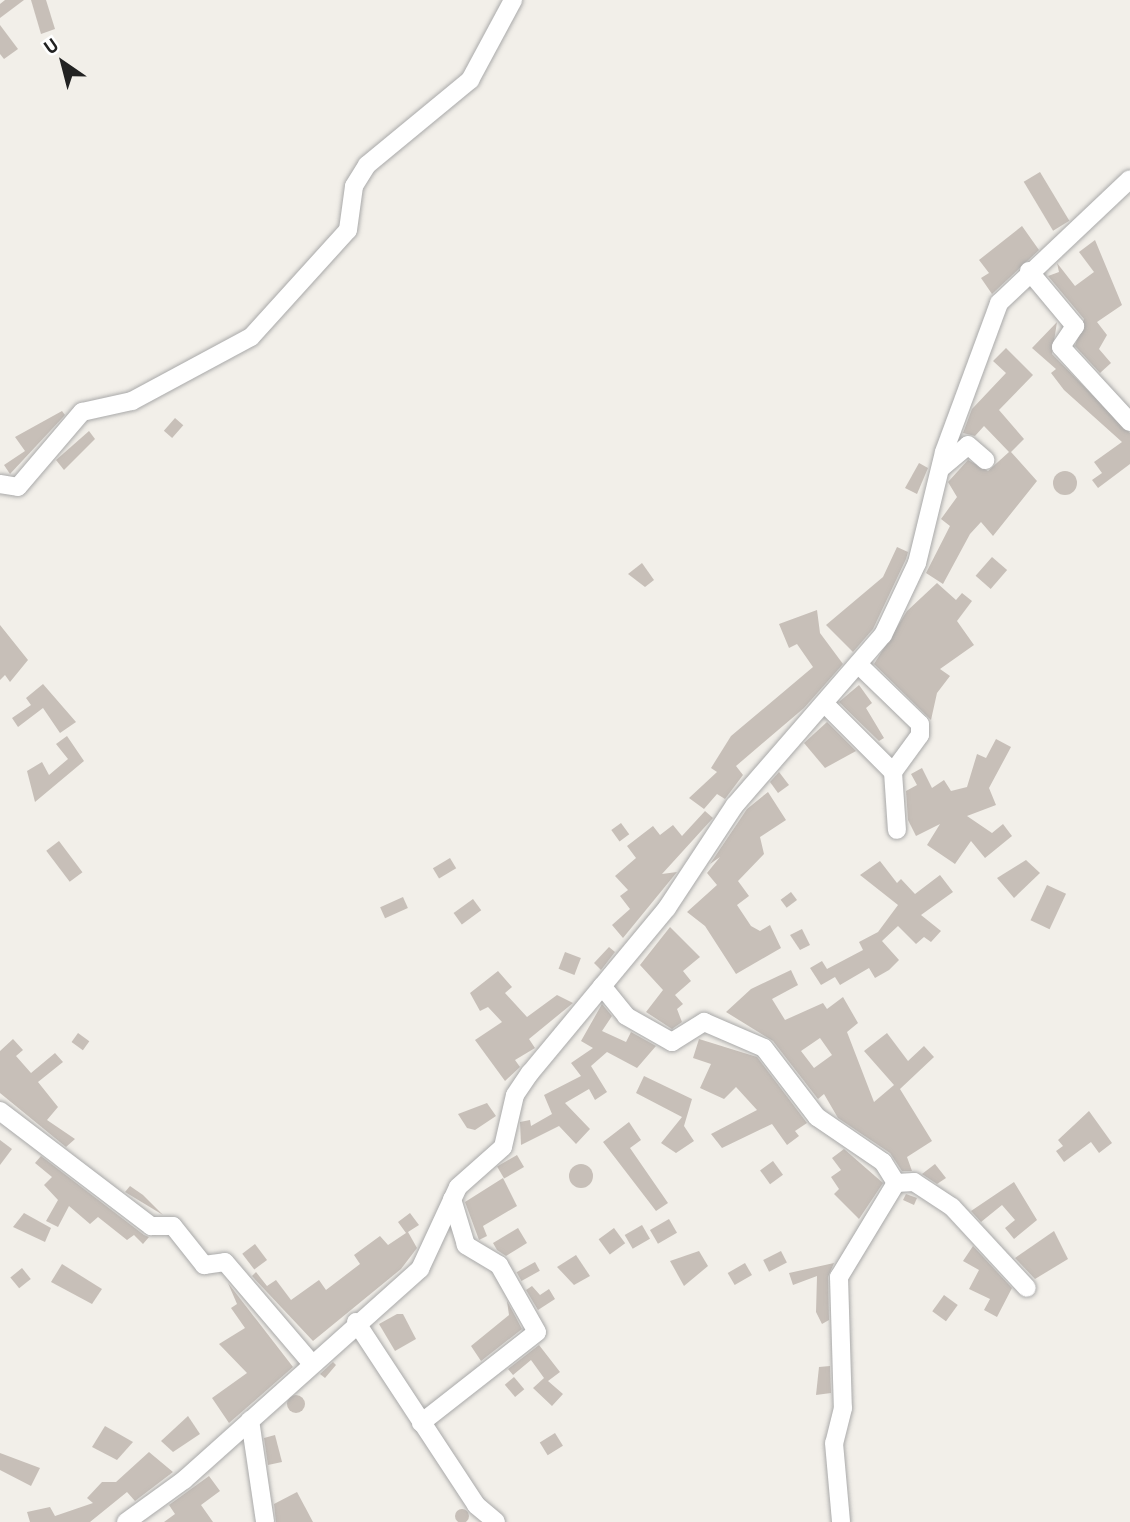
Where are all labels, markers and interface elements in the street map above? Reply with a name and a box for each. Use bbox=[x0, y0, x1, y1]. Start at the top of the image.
north arrow bbox=[28, 28, 98, 98]
text: U bbox=[39, 33, 63, 59]

